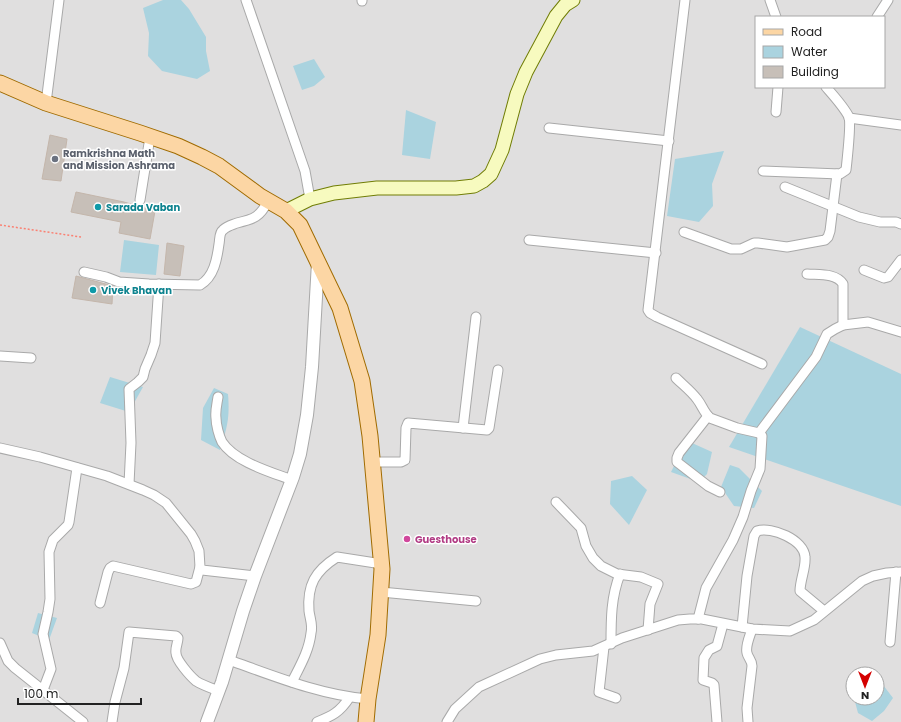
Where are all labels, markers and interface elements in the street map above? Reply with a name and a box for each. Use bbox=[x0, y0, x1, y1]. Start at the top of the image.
legend bbox=[755, 16, 885, 88]
text: Road bbox=[791, 23, 822, 40]
text: Water bbox=[791, 43, 828, 60]
text: Building bbox=[791, 63, 839, 80]
place label: Ramkrishna Math and Mission Ashrama bbox=[63, 146, 175, 173]
marker: Ramkrishna Math and Mission Ashrama bbox=[50, 154, 60, 164]
place label: Sarada Vaban bbox=[106, 200, 180, 215]
marker: Sarada Vaban bbox=[93, 202, 103, 212]
place label: Vivek Bhavan bbox=[101, 283, 172, 298]
marker: Vivek Bhavan bbox=[88, 285, 98, 295]
place label: Guesthouse bbox=[415, 532, 477, 547]
marker: Guesthouse bbox=[402, 534, 412, 544]
north arrow bbox=[845, 666, 885, 706]
scale bar bbox=[18, 680, 141, 706]
text: 100 m bbox=[24, 685, 58, 702]
text: N bbox=[861, 688, 869, 704]

